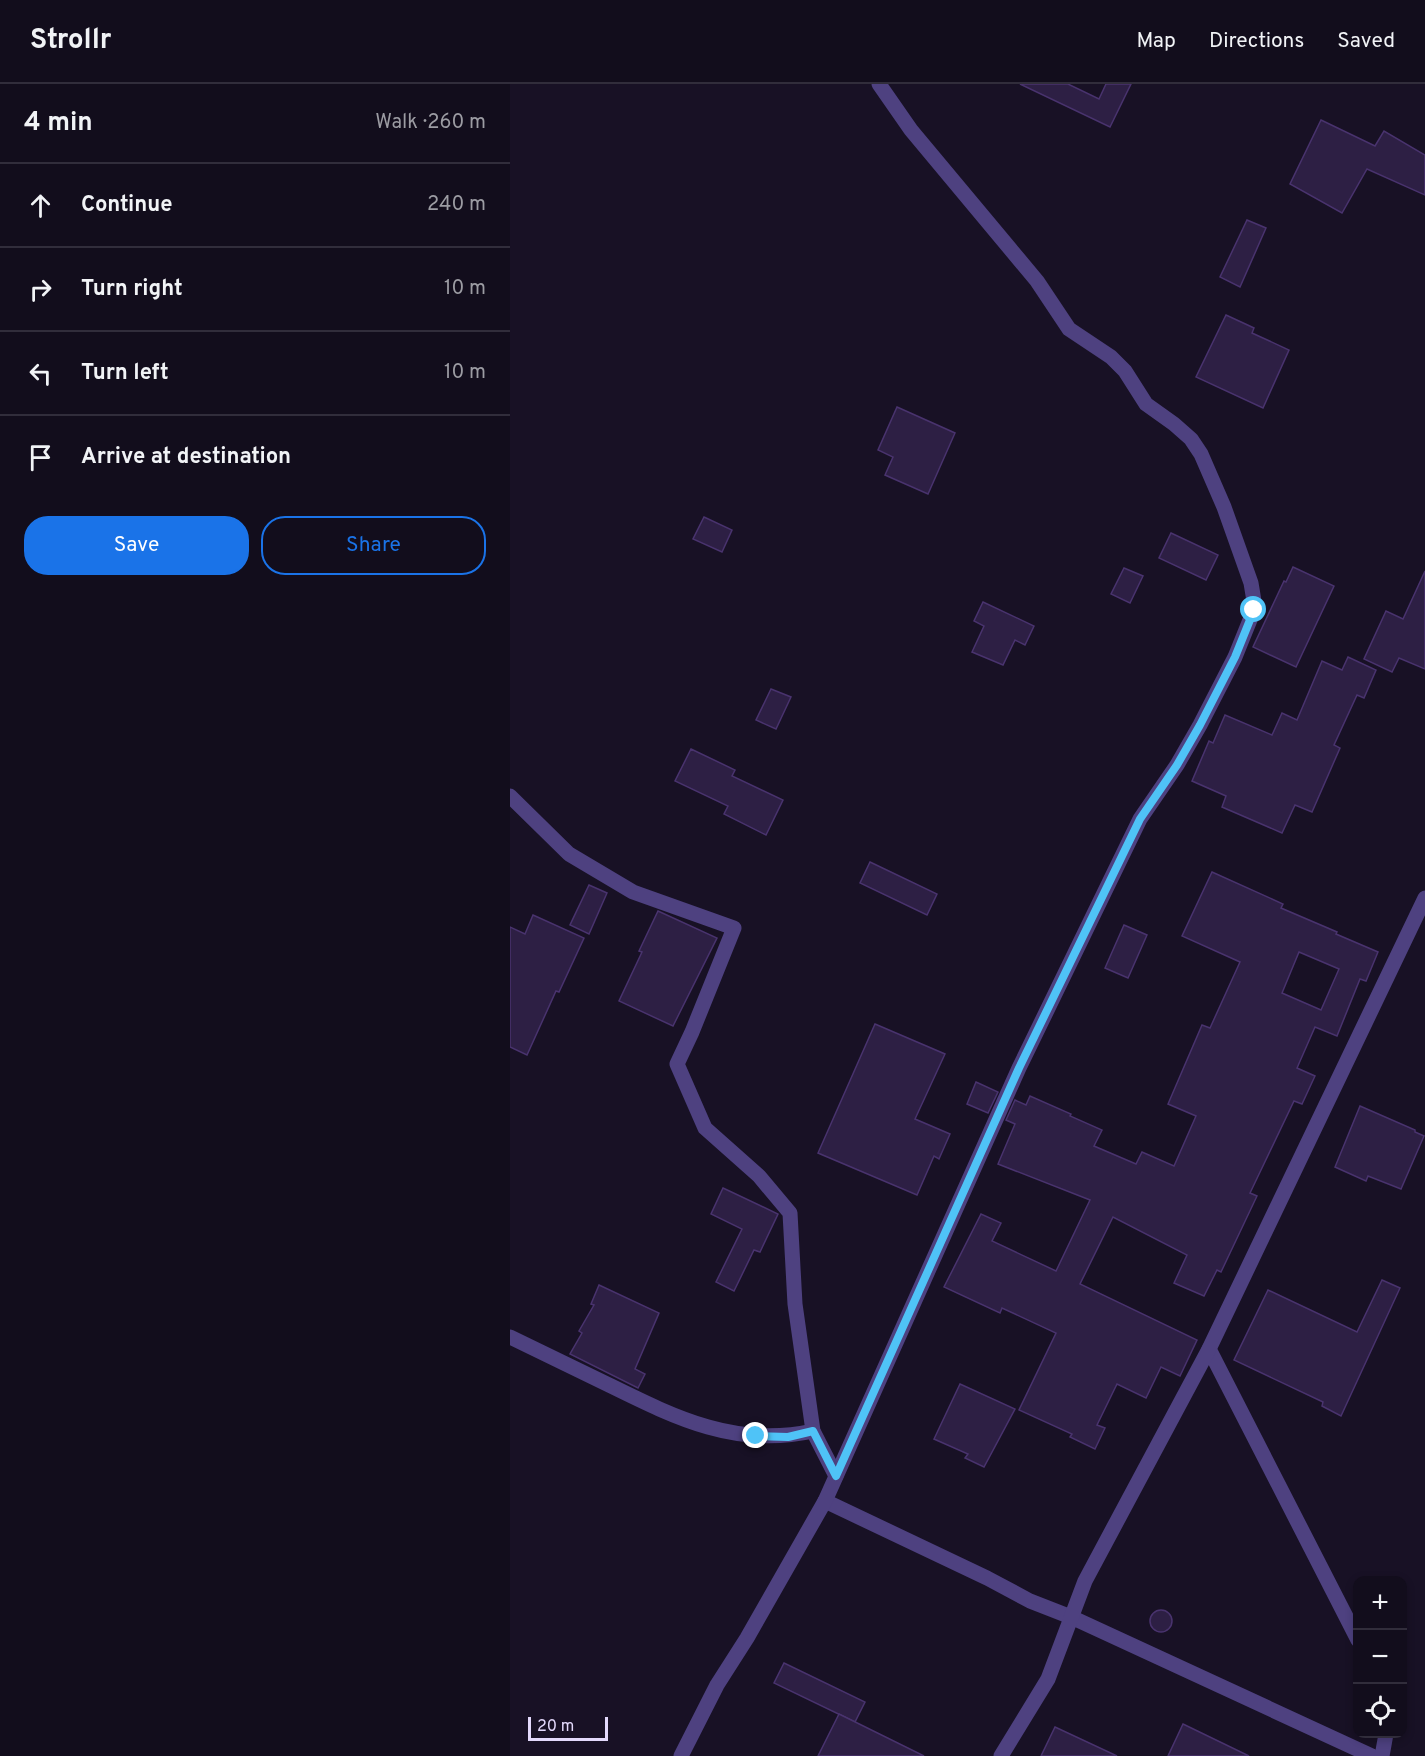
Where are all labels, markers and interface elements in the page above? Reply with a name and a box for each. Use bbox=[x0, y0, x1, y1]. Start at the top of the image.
text: Strollr bbox=[30, 23, 112, 59]
text: Map bbox=[1136, 28, 1176, 55]
text: Directions bbox=[1209, 28, 1304, 55]
text: Saved bbox=[1337, 28, 1395, 55]
text: 4 min bbox=[24, 107, 93, 140]
text: Walk · 260 m bbox=[375, 110, 486, 136]
icon: ahead bbox=[24, 189, 57, 222]
text: Continue bbox=[81, 192, 172, 219]
text: 240 m bbox=[427, 192, 486, 218]
icon: right bbox=[24, 273, 57, 306]
text: Turn right bbox=[81, 276, 183, 303]
text: 10 m bbox=[444, 276, 486, 302]
icon: left bbox=[24, 357, 57, 390]
text: Turn left bbox=[81, 360, 169, 387]
text: 10 m bbox=[444, 360, 486, 386]
icon: arrive bbox=[24, 441, 57, 474]
text: Arrive at destination bbox=[81, 444, 291, 471]
button: Save bbox=[24, 516, 249, 575]
button: Share bbox=[261, 516, 486, 575]
route start bbox=[1240, 596, 1266, 622]
route end bbox=[742, 1422, 768, 1448]
map controls bbox=[1353, 1576, 1407, 1738]
button: + bbox=[1353, 1576, 1407, 1630]
button: − bbox=[1353, 1630, 1407, 1684]
button: locate bbox=[1353, 1684, 1407, 1738]
scale bar bbox=[528, 1714, 608, 1742]
text: 20 m bbox=[537, 1717, 574, 1737]

